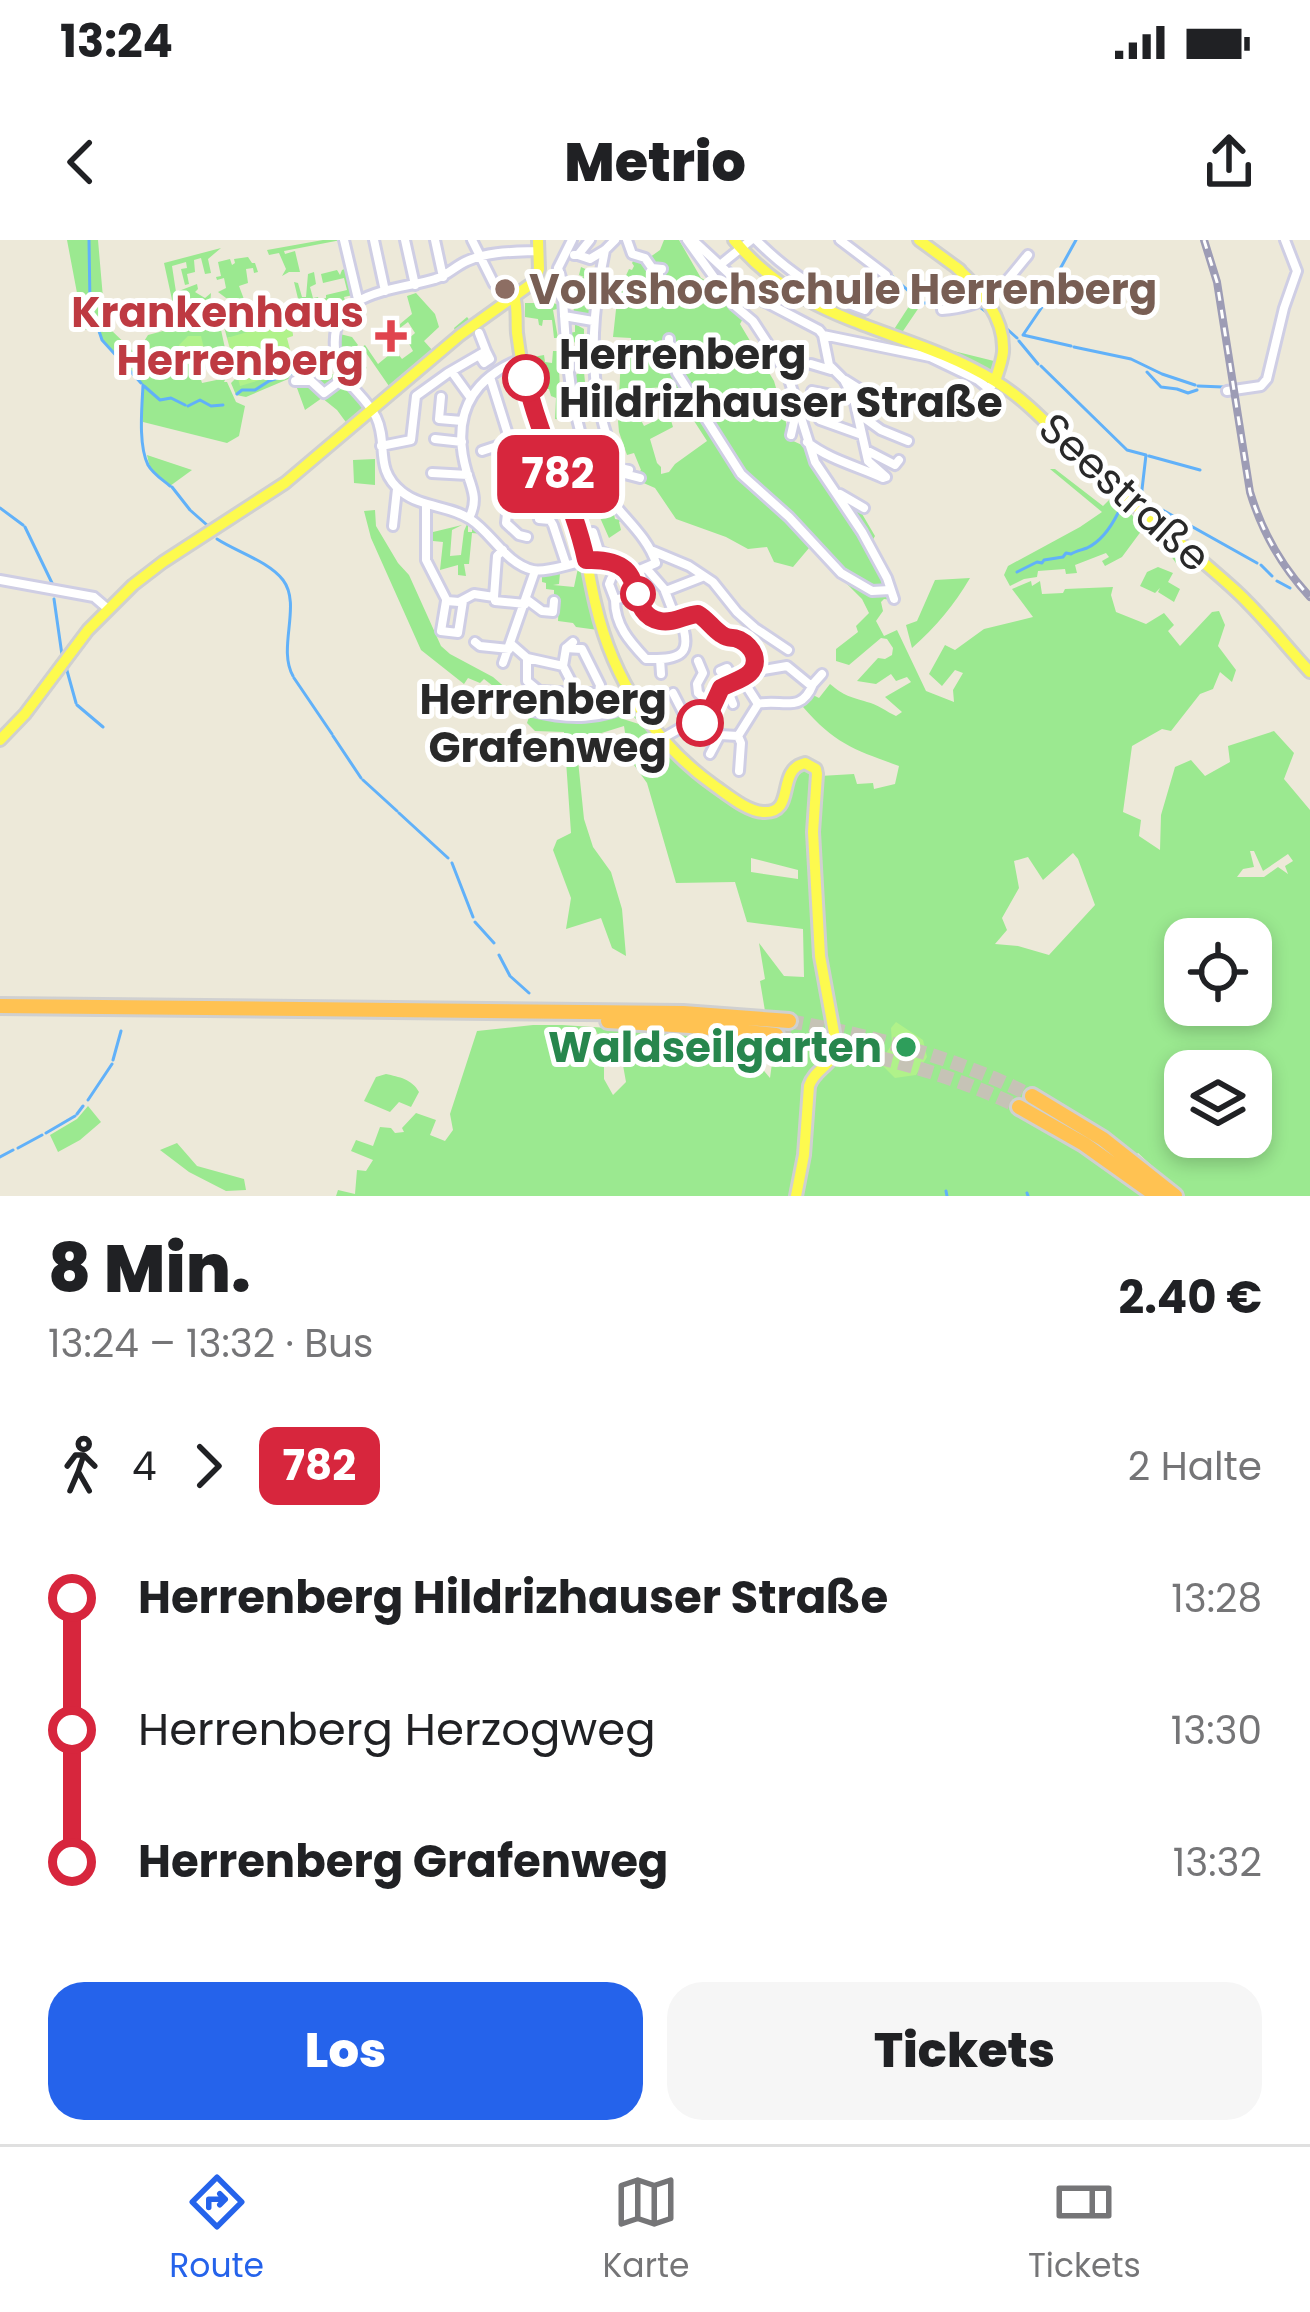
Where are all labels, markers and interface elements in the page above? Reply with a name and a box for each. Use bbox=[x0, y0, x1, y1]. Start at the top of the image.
text: 13:24 bbox=[60, 10, 173, 73]
text: Metrio bbox=[564, 124, 746, 200]
icon: back bbox=[48, 129, 114, 195]
icon: share bbox=[1196, 129, 1262, 195]
place label: Volkshochschule Herrenberg bbox=[529, 260, 1157, 319]
marker: Volkshochschule Herrenberg bbox=[492, 276, 518, 302]
place label: Krankenhaus Herrenberg bbox=[71, 283, 364, 390]
marker: Krankenhaus Herrenberg bbox=[375, 320, 407, 352]
place label: Herrenberg Hildrizhauser Straße bbox=[559, 325, 1003, 432]
marker: Herrenberg Hildrizhauser Straße bbox=[504, 356, 548, 400]
street label: Seestraße bbox=[1026, 399, 1223, 585]
line badge: 782 bbox=[489, 435, 627, 513]
text: 782 bbox=[521, 444, 595, 503]
unlabelled marker bbox=[622, 578, 654, 610]
place label: Herrenberg Grafenweg bbox=[419, 670, 667, 777]
marker: Herrenberg Grafenweg bbox=[678, 701, 722, 745]
map controls bbox=[1164, 918, 1272, 1158]
button: locate bbox=[1164, 918, 1272, 1026]
place label: Waldseilgarten bbox=[548, 1018, 882, 1077]
marker: Waldseilgarten bbox=[893, 1034, 919, 1060]
button: layers bbox=[1164, 1050, 1272, 1158]
text: 8 Min. bbox=[48, 1223, 251, 1315]
text: 2.40 € bbox=[1118, 1266, 1262, 1329]
text: 13:24 – 13:32 · Bus bbox=[48, 1316, 373, 1371]
icon: walk bbox=[48, 1433, 114, 1499]
icon: forward bbox=[175, 1433, 241, 1499]
text: 782 bbox=[283, 1436, 356, 1495]
text: 4 bbox=[132, 1439, 157, 1494]
text: 2 Halte bbox=[1128, 1439, 1262, 1494]
text: Herrenberg Hildrizhauser Straße bbox=[138, 1566, 888, 1629]
text: 13:28 bbox=[1171, 1571, 1262, 1626]
text: Herrenberg Herzogweg bbox=[138, 1698, 656, 1761]
text: 13:30 bbox=[1171, 1703, 1262, 1758]
text: Herrenberg Grafenweg bbox=[138, 1830, 668, 1893]
text: 13:32 bbox=[1173, 1835, 1262, 1890]
button: Los bbox=[48, 1982, 643, 2120]
button: Tickets bbox=[667, 1982, 1262, 2120]
tab: Route bbox=[169, 2169, 264, 2291]
tab: Karte bbox=[603, 2169, 689, 2291]
tab: Tickets bbox=[1028, 2169, 1141, 2291]

